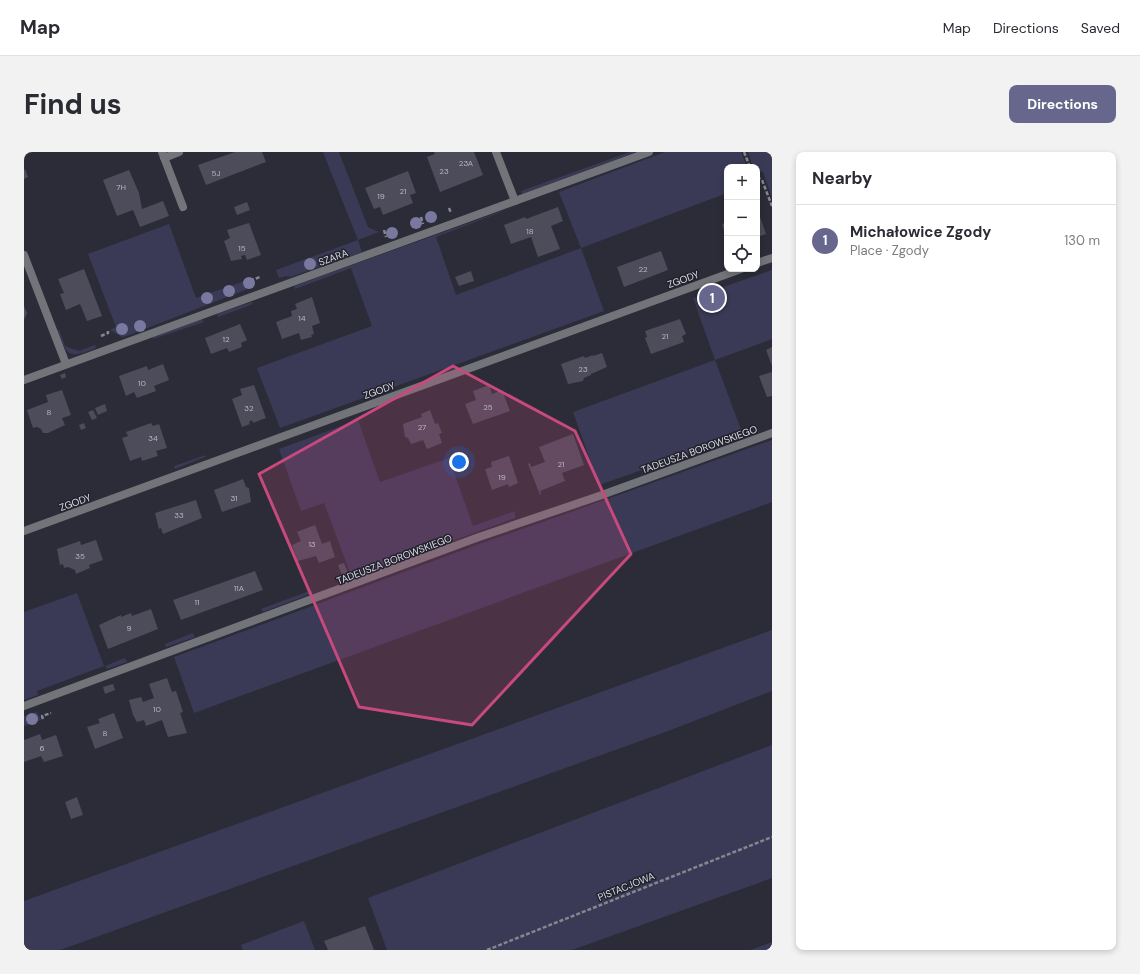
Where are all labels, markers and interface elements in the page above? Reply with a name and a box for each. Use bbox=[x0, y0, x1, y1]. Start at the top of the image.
text: Map bbox=[20, 15, 60, 40]
text: Map bbox=[943, 19, 971, 37]
text: Directions bbox=[993, 19, 1059, 37]
text: Saved bbox=[1081, 19, 1120, 37]
button: Directions bbox=[1009, 85, 1116, 123]
text: Find us bbox=[24, 86, 122, 123]
house number: 23A bbox=[459, 158, 474, 168]
map controls bbox=[724, 164, 760, 272]
button: + bbox=[724, 164, 760, 200]
house number: 23 bbox=[439, 166, 449, 176]
text: Nearby bbox=[812, 167, 872, 189]
house number: 5J bbox=[212, 168, 220, 178]
house number: 7H bbox=[116, 182, 126, 192]
house number: 21 bbox=[399, 186, 407, 196]
house number: 19 bbox=[377, 191, 385, 201]
button: − bbox=[724, 200, 760, 236]
text: Michałowice Zgody bbox=[850, 222, 991, 242]
house number: 18 bbox=[526, 226, 534, 236]
text: 1 bbox=[823, 232, 827, 249]
text: 130 m bbox=[1064, 232, 1100, 249]
button: locate bbox=[724, 236, 760, 272]
text: Place · Zgody bbox=[850, 242, 929, 259]
house number: 15 bbox=[238, 243, 246, 253]
street label: SZARA bbox=[317, 246, 350, 269]
house number: 22 bbox=[638, 264, 648, 274]
street label: ZGODY bbox=[666, 268, 701, 291]
pin: 1 bbox=[699, 283, 725, 313]
house number: 14 bbox=[298, 313, 306, 323]
house number: 21 bbox=[661, 331, 669, 341]
house number: 12 bbox=[222, 334, 230, 344]
house number: 23 bbox=[578, 364, 588, 374]
house number: 10 bbox=[138, 378, 147, 388]
street label: ZGODY bbox=[362, 379, 397, 402]
house number: 25 bbox=[483, 402, 493, 412]
house number: 32 bbox=[244, 403, 254, 413]
house number: 8 bbox=[47, 407, 52, 417]
house number: 27 bbox=[418, 422, 426, 432]
street label: TADEUSZA BOROWSKIEGO bbox=[639, 422, 759, 477]
house number: 34 bbox=[148, 433, 158, 443]
your location bbox=[449, 452, 469, 472]
house number: 21 bbox=[557, 459, 565, 469]
house number: 19 bbox=[498, 472, 506, 482]
street label: ZGODY bbox=[58, 491, 93, 514]
house number: 31 bbox=[230, 493, 238, 503]
house number: 33 bbox=[174, 510, 184, 520]
street label: TADEUSZA BOROWSKIEGO bbox=[335, 531, 454, 588]
house number: 13 bbox=[308, 539, 316, 549]
house number: 35 bbox=[75, 551, 85, 561]
house number: 11A bbox=[234, 583, 245, 593]
house number: 11 bbox=[195, 597, 200, 607]
house number: 9 bbox=[126, 623, 132, 633]
house number: 10 bbox=[153, 704, 162, 714]
house number: 8 bbox=[103, 728, 108, 738]
house number: 6 bbox=[39, 743, 45, 753]
street label: PISTACJOWA bbox=[596, 869, 657, 904]

